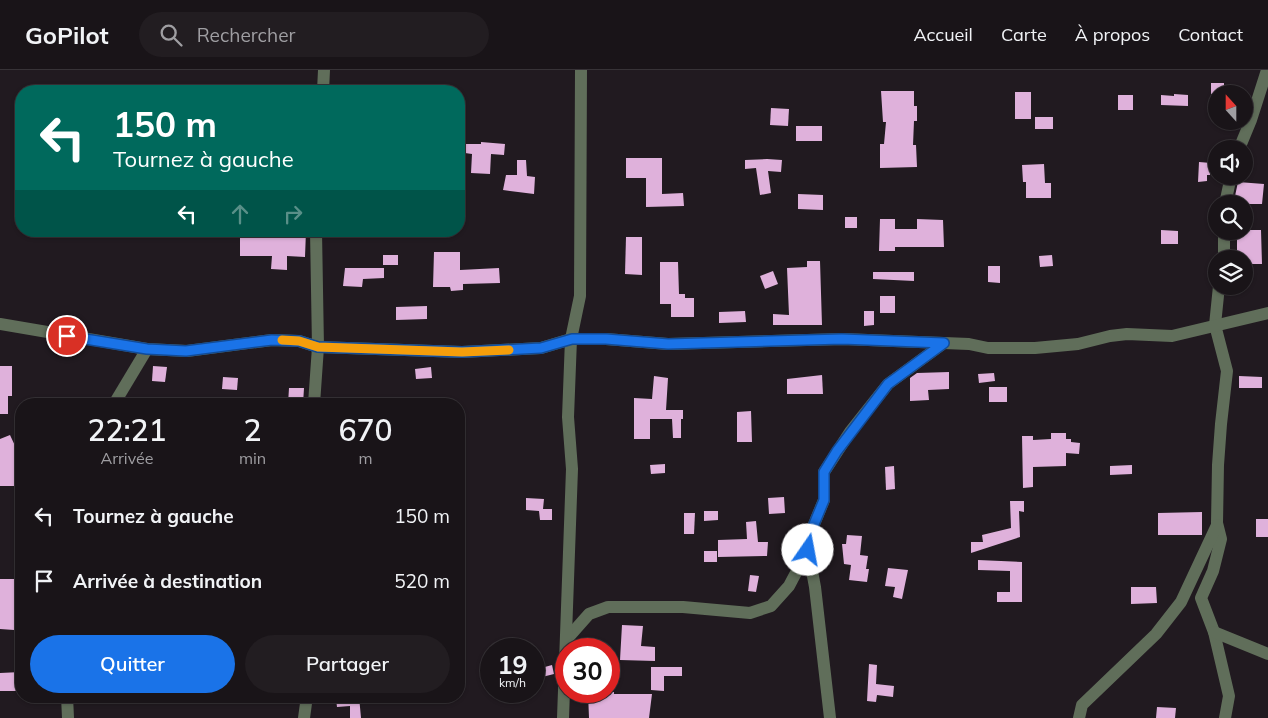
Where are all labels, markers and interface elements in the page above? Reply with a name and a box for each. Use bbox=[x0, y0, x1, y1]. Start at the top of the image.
search box bbox=[139, 12, 489, 57]
text: GoPilot bbox=[25, 20, 109, 50]
icon: search bbox=[157, 21, 185, 49]
text: Rechercher bbox=[197, 23, 295, 47]
text: Accueil bbox=[913, 23, 973, 46]
text: Carte bbox=[1001, 23, 1047, 46]
text: À propos bbox=[1075, 23, 1150, 46]
text: Contact bbox=[1178, 23, 1243, 46]
north arrow bbox=[1208, 85, 1252, 130]
map controls bbox=[1208, 85, 1253, 295]
text: 150 m bbox=[113, 102, 217, 146]
icon: left bbox=[30, 105, 95, 170]
button: sound bbox=[1208, 140, 1253, 185]
text: Tournez à gauche bbox=[113, 145, 294, 173]
button: search bbox=[1208, 195, 1253, 240]
icon: left bbox=[173, 200, 201, 228]
icon: ahead bbox=[226, 200, 254, 228]
icon: right bbox=[279, 200, 307, 228]
button: layers bbox=[1208, 250, 1253, 295]
pin bbox=[46, 315, 88, 357]
icon: arrive bbox=[53, 322, 81, 350]
text: 22:21 bbox=[87, 411, 167, 449]
text: 2 bbox=[244, 411, 262, 449]
text: 670 bbox=[339, 411, 393, 449]
text: Arrivée bbox=[100, 448, 153, 468]
text: min bbox=[239, 448, 266, 468]
text: m bbox=[359, 448, 373, 468]
icon: left bbox=[30, 502, 58, 530]
text: Tournez à gauche bbox=[73, 504, 234, 528]
text: 150 m bbox=[394, 504, 450, 528]
position arrow bbox=[781, 523, 833, 575]
icon: arrive bbox=[30, 567, 58, 595]
text: Arrivée à destination bbox=[73, 569, 262, 593]
text: 520 m bbox=[394, 569, 450, 593]
button: Quitter bbox=[30, 635, 235, 693]
button: Partager bbox=[245, 635, 450, 693]
speed limit sign: 30 bbox=[555, 638, 620, 703]
text: 19 bbox=[497, 649, 528, 680]
text: km/h bbox=[499, 675, 526, 690]

